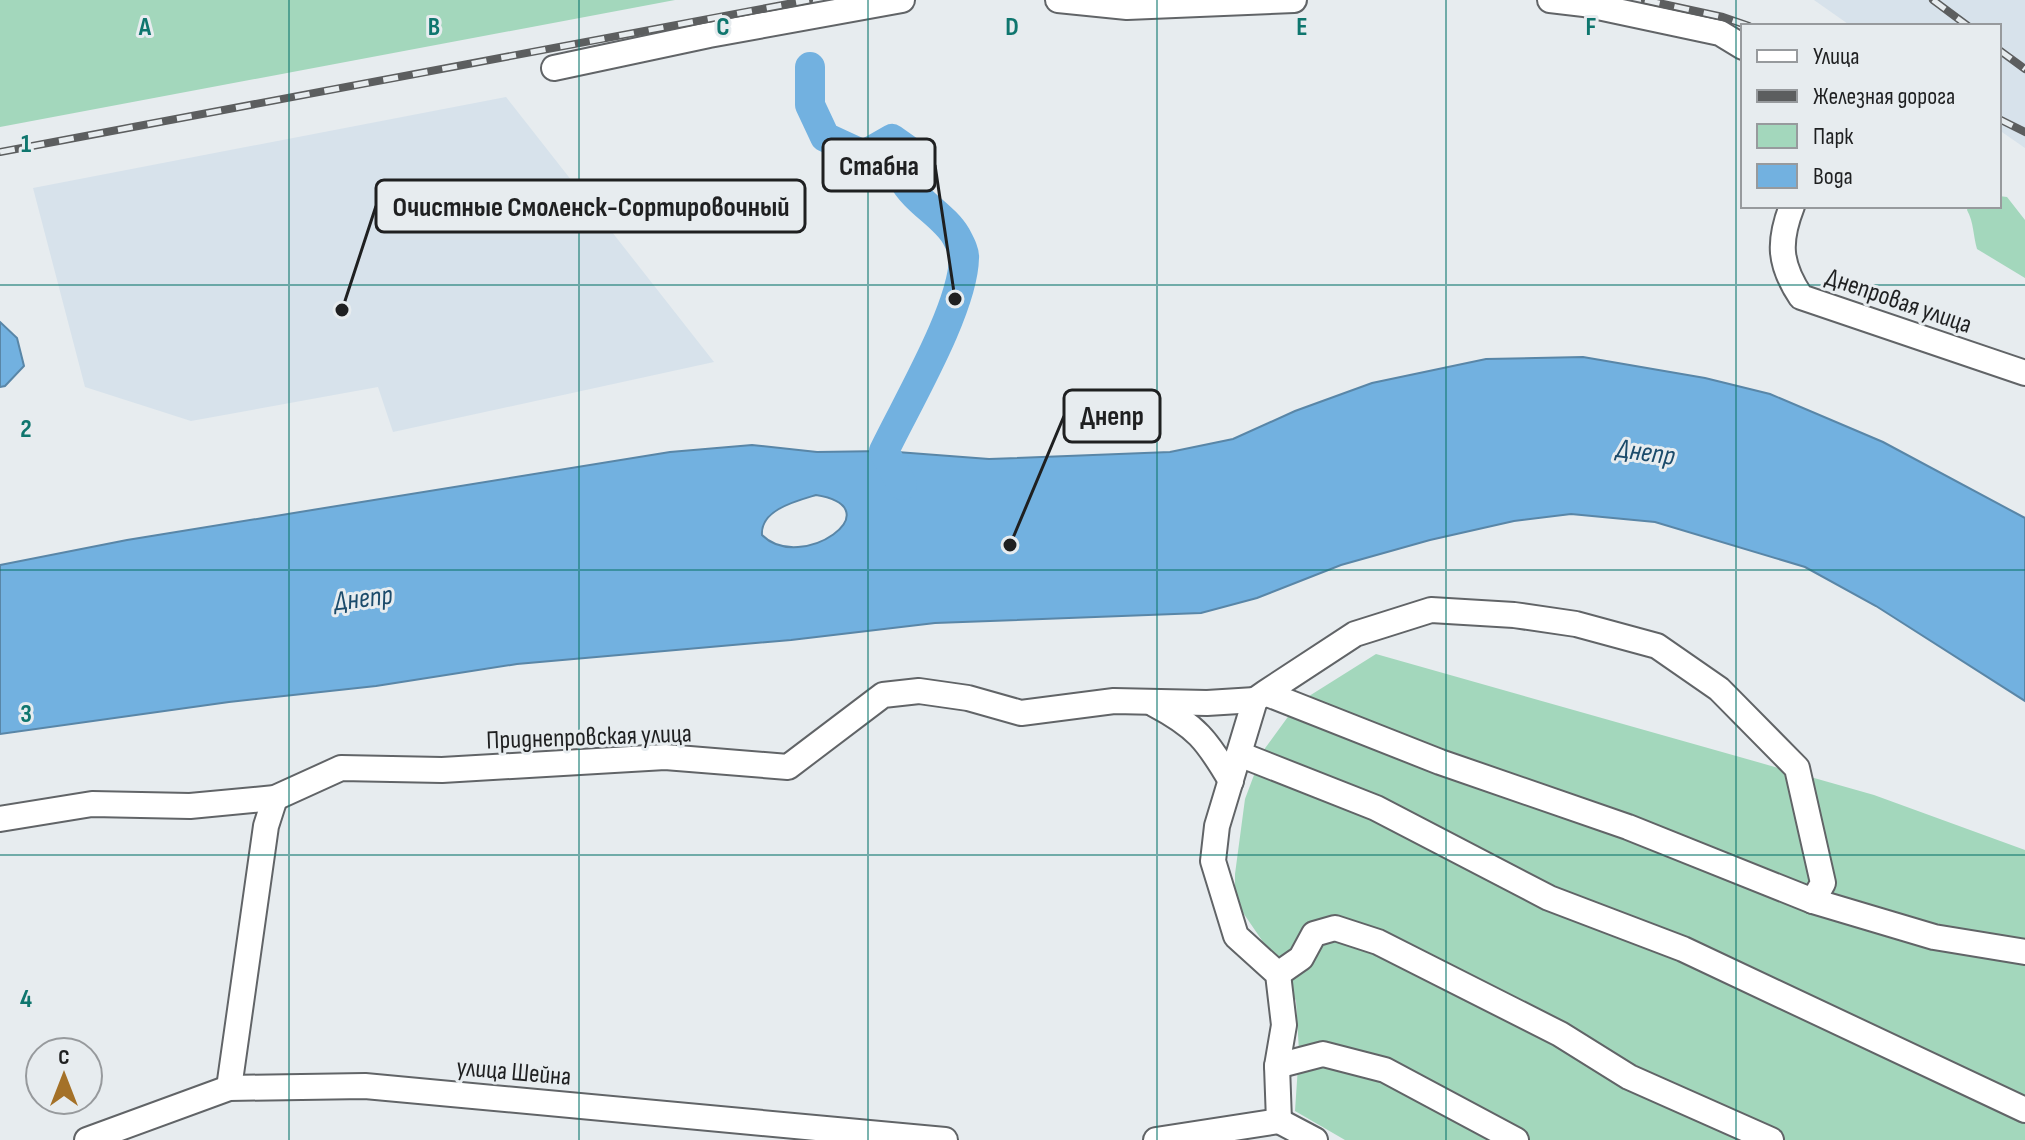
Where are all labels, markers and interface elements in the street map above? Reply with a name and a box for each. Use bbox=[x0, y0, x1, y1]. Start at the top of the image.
text: A bbox=[138, 12, 152, 43]
text: B bbox=[428, 12, 440, 43]
text: C bbox=[716, 12, 730, 43]
text: D bbox=[1005, 12, 1019, 43]
text: E bbox=[1296, 12, 1308, 43]
text: F bbox=[1586, 12, 1597, 43]
legend bbox=[1741, 24, 2001, 208]
text: Улица bbox=[1813, 42, 1859, 71]
text: Железная дорога bbox=[1813, 82, 1955, 111]
text: Парк bbox=[1813, 122, 1854, 151]
text: 1 bbox=[21, 129, 31, 160]
callout: Стабна bbox=[823, 139, 935, 191]
text: Стабна bbox=[839, 150, 919, 183]
text: Вода bbox=[1813, 162, 1853, 191]
callout: Очистные Смоленск-Сортировочный bbox=[376, 180, 805, 232]
text: Очистные Смоленск-Сортировочный bbox=[393, 191, 789, 224]
street label: Днепровая улица bbox=[1821, 262, 1976, 341]
callout: Днепр bbox=[1064, 390, 1160, 442]
text: Днепр bbox=[1080, 400, 1144, 433]
text: 2 bbox=[20, 414, 32, 445]
water label: Днепр bbox=[1612, 432, 1677, 473]
water label: Днепр bbox=[330, 579, 394, 619]
text: 3 bbox=[20, 699, 32, 730]
street label: Приднепровская улица bbox=[486, 718, 692, 757]
text: 4 bbox=[20, 984, 32, 1015]
north arrow bbox=[24, 1036, 104, 1116]
text: С bbox=[58, 1044, 70, 1071]
street label: улица Шейна bbox=[455, 1052, 572, 1093]

